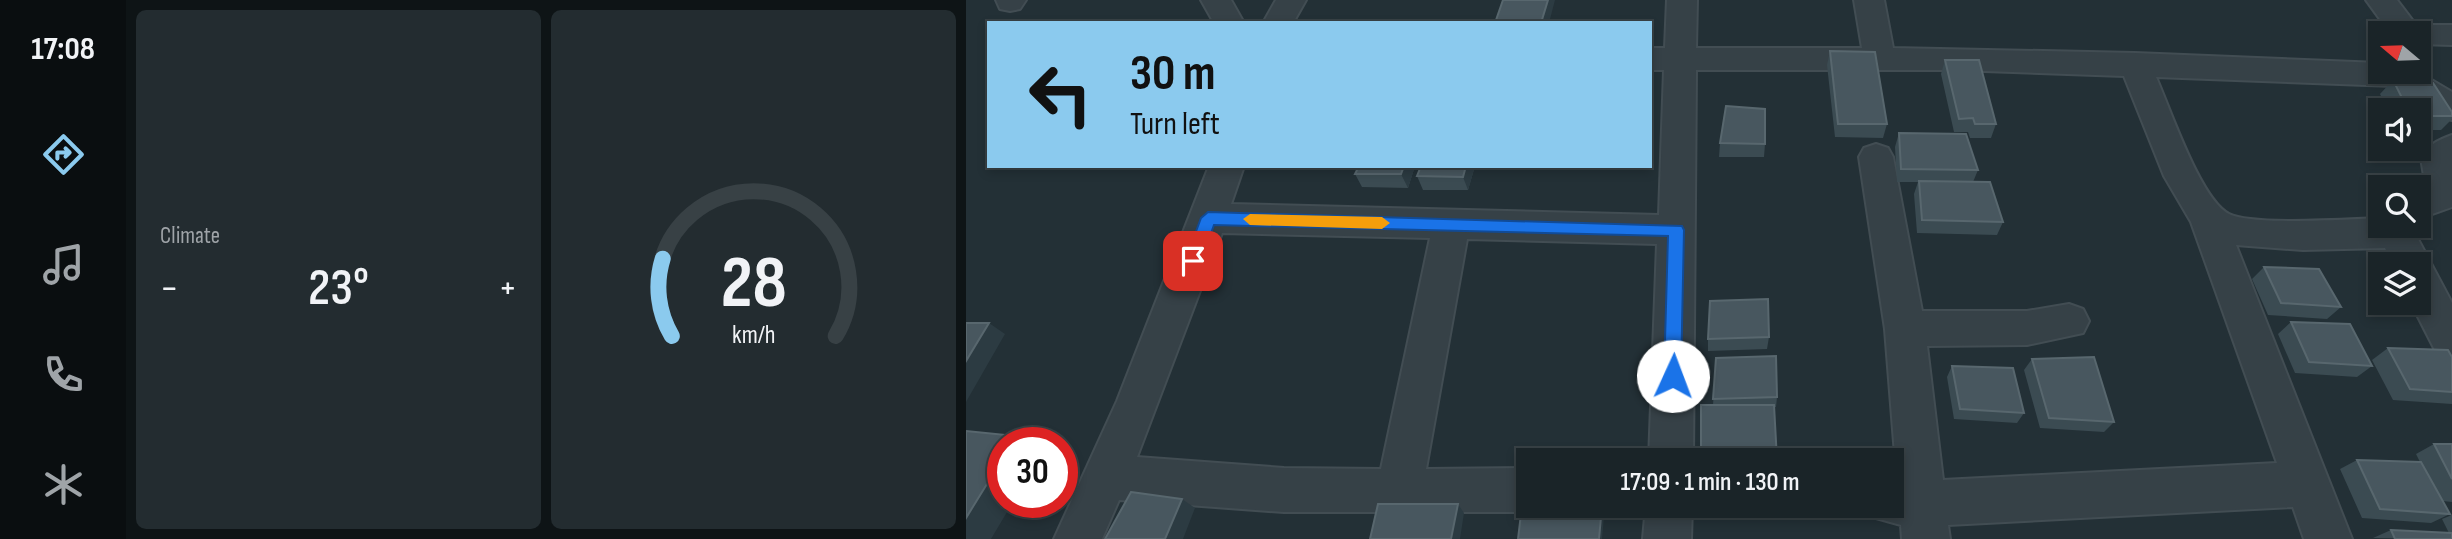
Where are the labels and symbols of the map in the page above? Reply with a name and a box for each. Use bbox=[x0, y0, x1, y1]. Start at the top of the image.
north arrow bbox=[2368, 21, 2431, 84]
pin bbox=[1163, 231, 1223, 291]
position arrow bbox=[1636, 339, 1710, 413]
speed limit sign: 30 bbox=[987, 427, 1078, 518]

